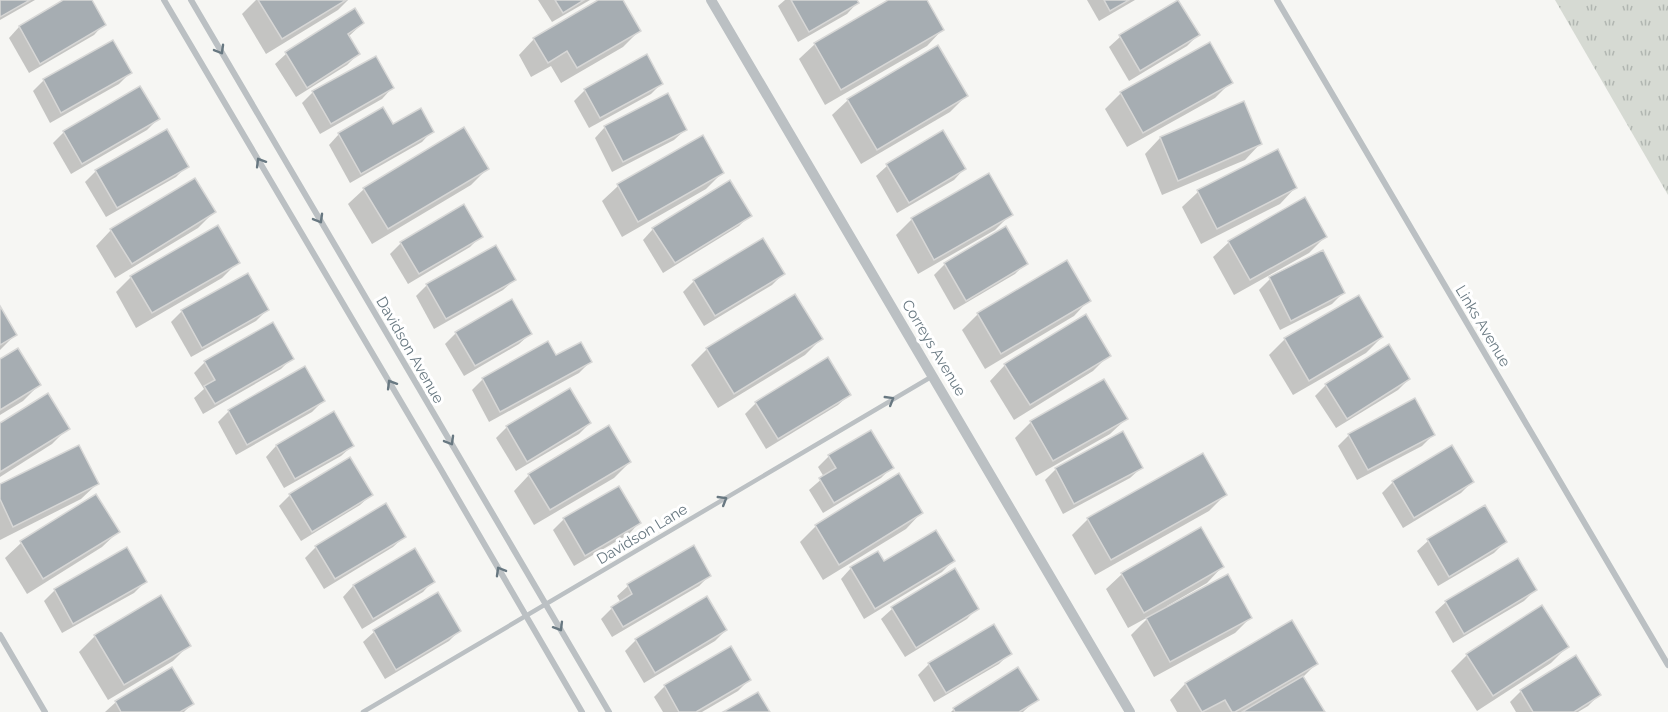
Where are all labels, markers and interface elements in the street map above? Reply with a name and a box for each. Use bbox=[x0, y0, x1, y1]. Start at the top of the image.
one-way arrow bbox=[213, 44, 225, 54]
one-way arrow bbox=[255, 158, 267, 168]
one-way arrow bbox=[312, 212, 324, 223]
street label: Links Avenue bbox=[1452, 282, 1514, 370]
street label: Davidson Avenue bbox=[372, 293, 448, 407]
street label: Correys Avenue bbox=[898, 297, 970, 400]
one-way arrow bbox=[387, 380, 398, 390]
one-way arrow bbox=[884, 396, 894, 408]
one-way arrow bbox=[443, 435, 454, 445]
one-way arrow bbox=[717, 495, 727, 507]
street label: Davidson Lane bbox=[593, 500, 691, 568]
one-way arrow bbox=[496, 567, 507, 577]
one-way arrow bbox=[552, 621, 564, 631]

